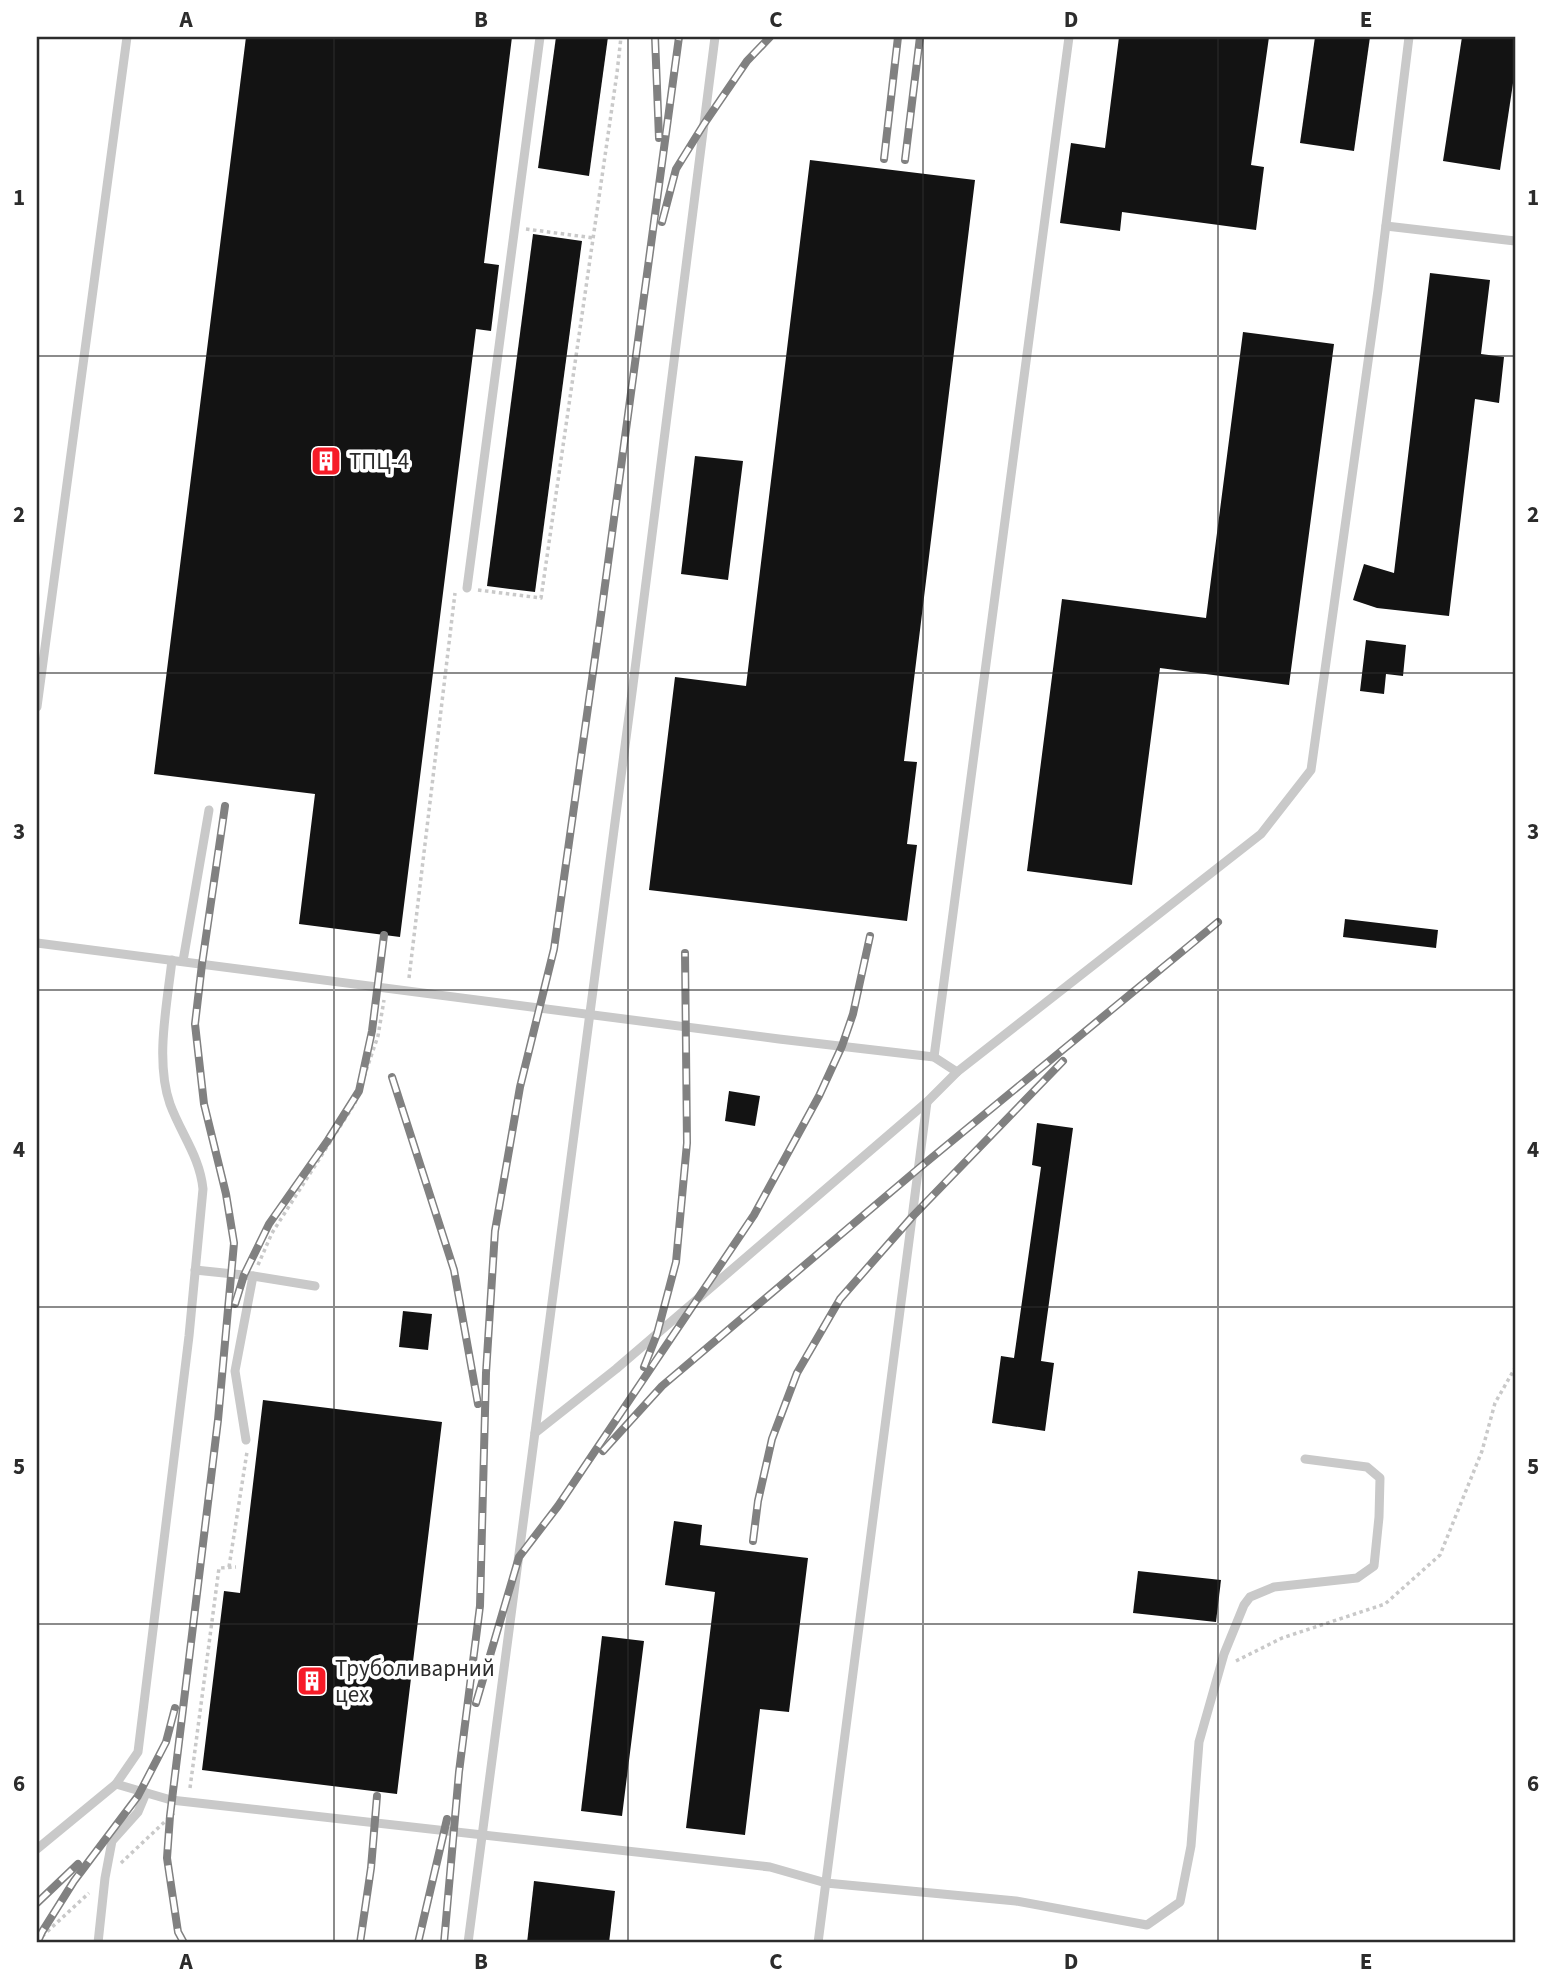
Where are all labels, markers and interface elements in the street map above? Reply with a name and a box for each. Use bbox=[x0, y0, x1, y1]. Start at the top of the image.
text: A bbox=[178, 3, 193, 36]
text: B bbox=[474, 3, 488, 36]
text: C bbox=[769, 3, 783, 36]
text: D bbox=[1064, 3, 1078, 36]
text: E bbox=[1360, 3, 1372, 36]
text: 1 bbox=[13, 181, 25, 214]
text: 1 bbox=[1527, 181, 1539, 214]
building icon: ТПЦ-4 bbox=[309, 444, 343, 478]
place label: ТПЦ-4 bbox=[349, 445, 409, 478]
text: 2 bbox=[13, 498, 25, 531]
text: 2 bbox=[1527, 498, 1539, 531]
text: 3 bbox=[13, 815, 25, 848]
text: 3 bbox=[1527, 815, 1539, 848]
text: 4 bbox=[13, 1133, 25, 1166]
text: 4 bbox=[1527, 1133, 1539, 1166]
text: 5 bbox=[13, 1450, 25, 1483]
text: 5 bbox=[1527, 1450, 1539, 1483]
place label: Труболиварний цех bbox=[335, 1652, 495, 1711]
building icon: Труболиварний цех bbox=[295, 1664, 329, 1698]
text: 6 bbox=[13, 1767, 25, 1800]
text: 6 bbox=[1527, 1767, 1539, 1800]
text: A bbox=[178, 1945, 193, 1978]
text: B bbox=[474, 1945, 488, 1978]
text: C bbox=[769, 1945, 783, 1978]
text: D bbox=[1064, 1945, 1078, 1978]
text: E bbox=[1360, 1945, 1372, 1978]

